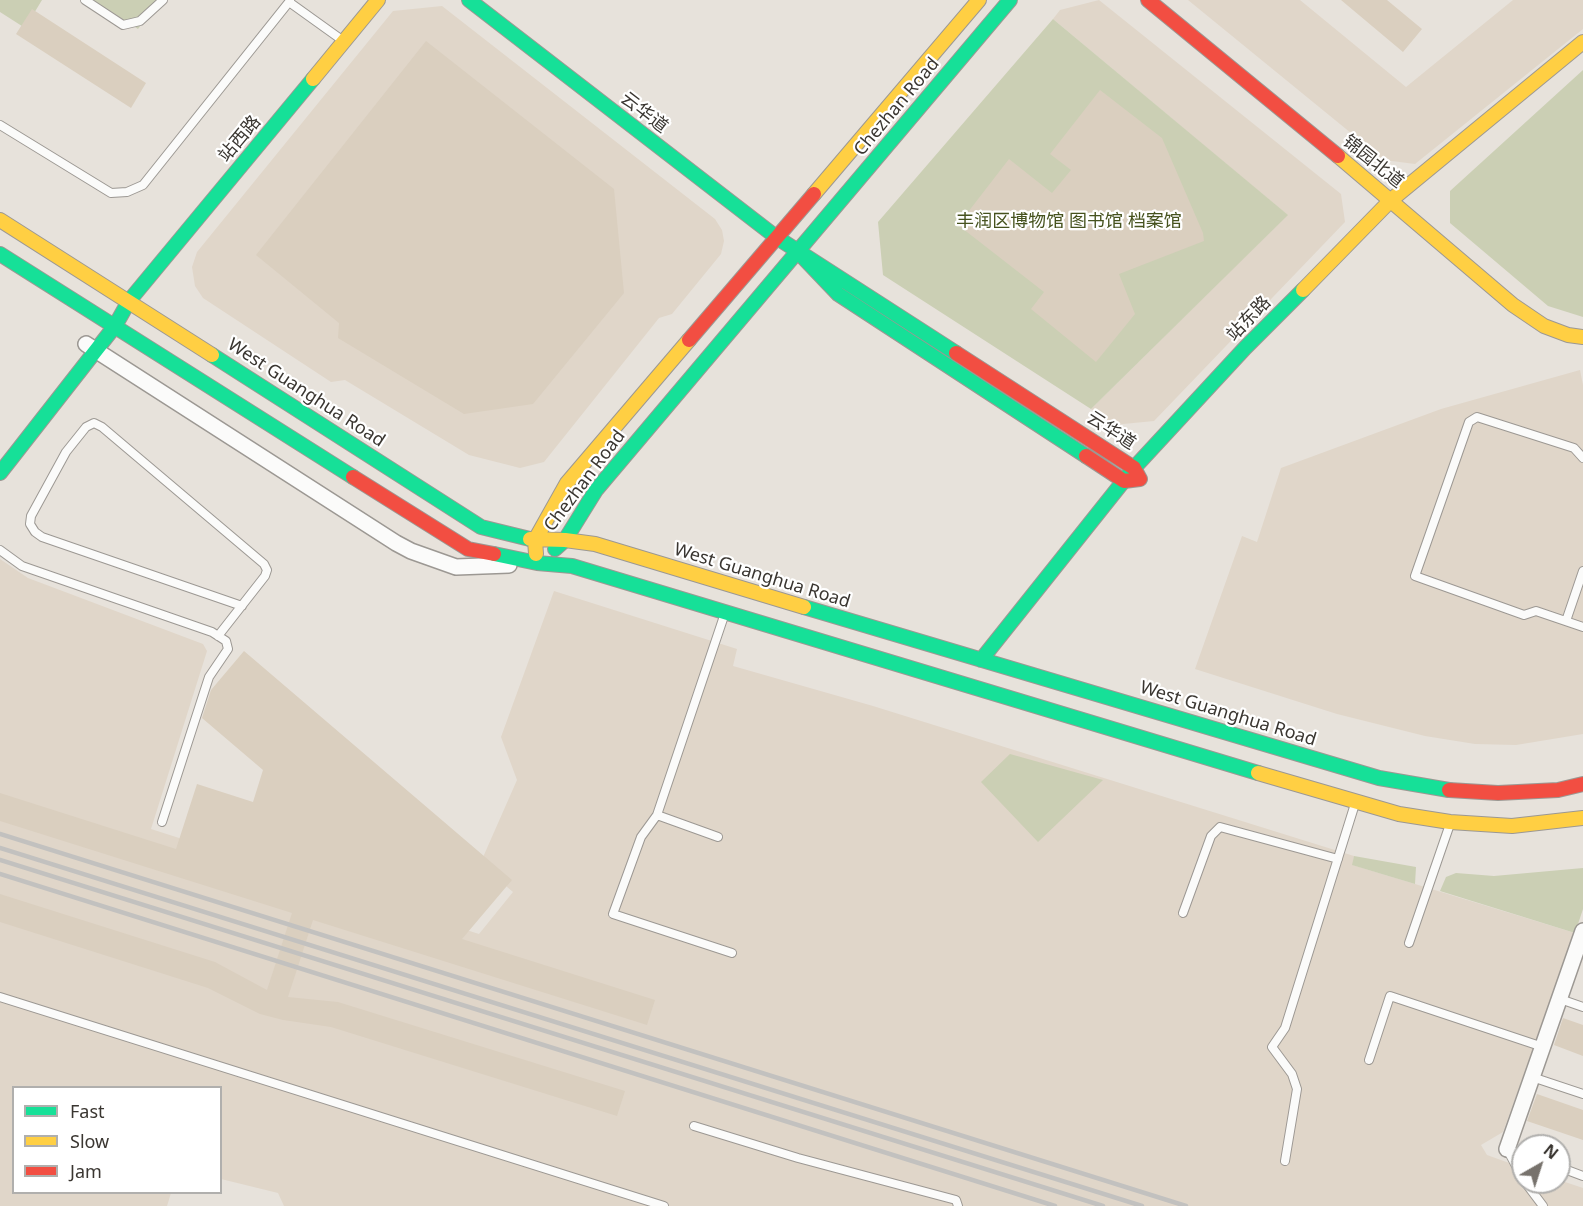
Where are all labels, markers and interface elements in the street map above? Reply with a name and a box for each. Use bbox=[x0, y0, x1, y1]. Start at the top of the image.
street label: Chezhan Road bbox=[850, 54, 944, 160]
street label: 云华道 bbox=[616, 88, 672, 138]
street label: 站西路 bbox=[214, 111, 266, 167]
street label: 锦园北道 bbox=[1338, 131, 1408, 193]
park label: 丰润区博物馆 图书馆 档案馆 bbox=[956, 211, 1182, 233]
street label: 站东路 bbox=[1222, 292, 1276, 346]
street label: West Guanghua Road bbox=[223, 334, 389, 452]
street label: 云华道 bbox=[1082, 407, 1140, 455]
street label: Chezhan Road bbox=[540, 426, 630, 536]
street label: West Guanghua Road bbox=[671, 539, 853, 613]
street label: West Guanghua Road bbox=[1137, 677, 1319, 751]
legend bbox=[12, 1086, 222, 1194]
text: Fast bbox=[70, 1099, 105, 1123]
text: Slow bbox=[70, 1129, 109, 1153]
north arrow bbox=[1511, 1134, 1571, 1194]
text: N bbox=[1539, 1139, 1563, 1164]
text: Jam bbox=[70, 1159, 102, 1183]

